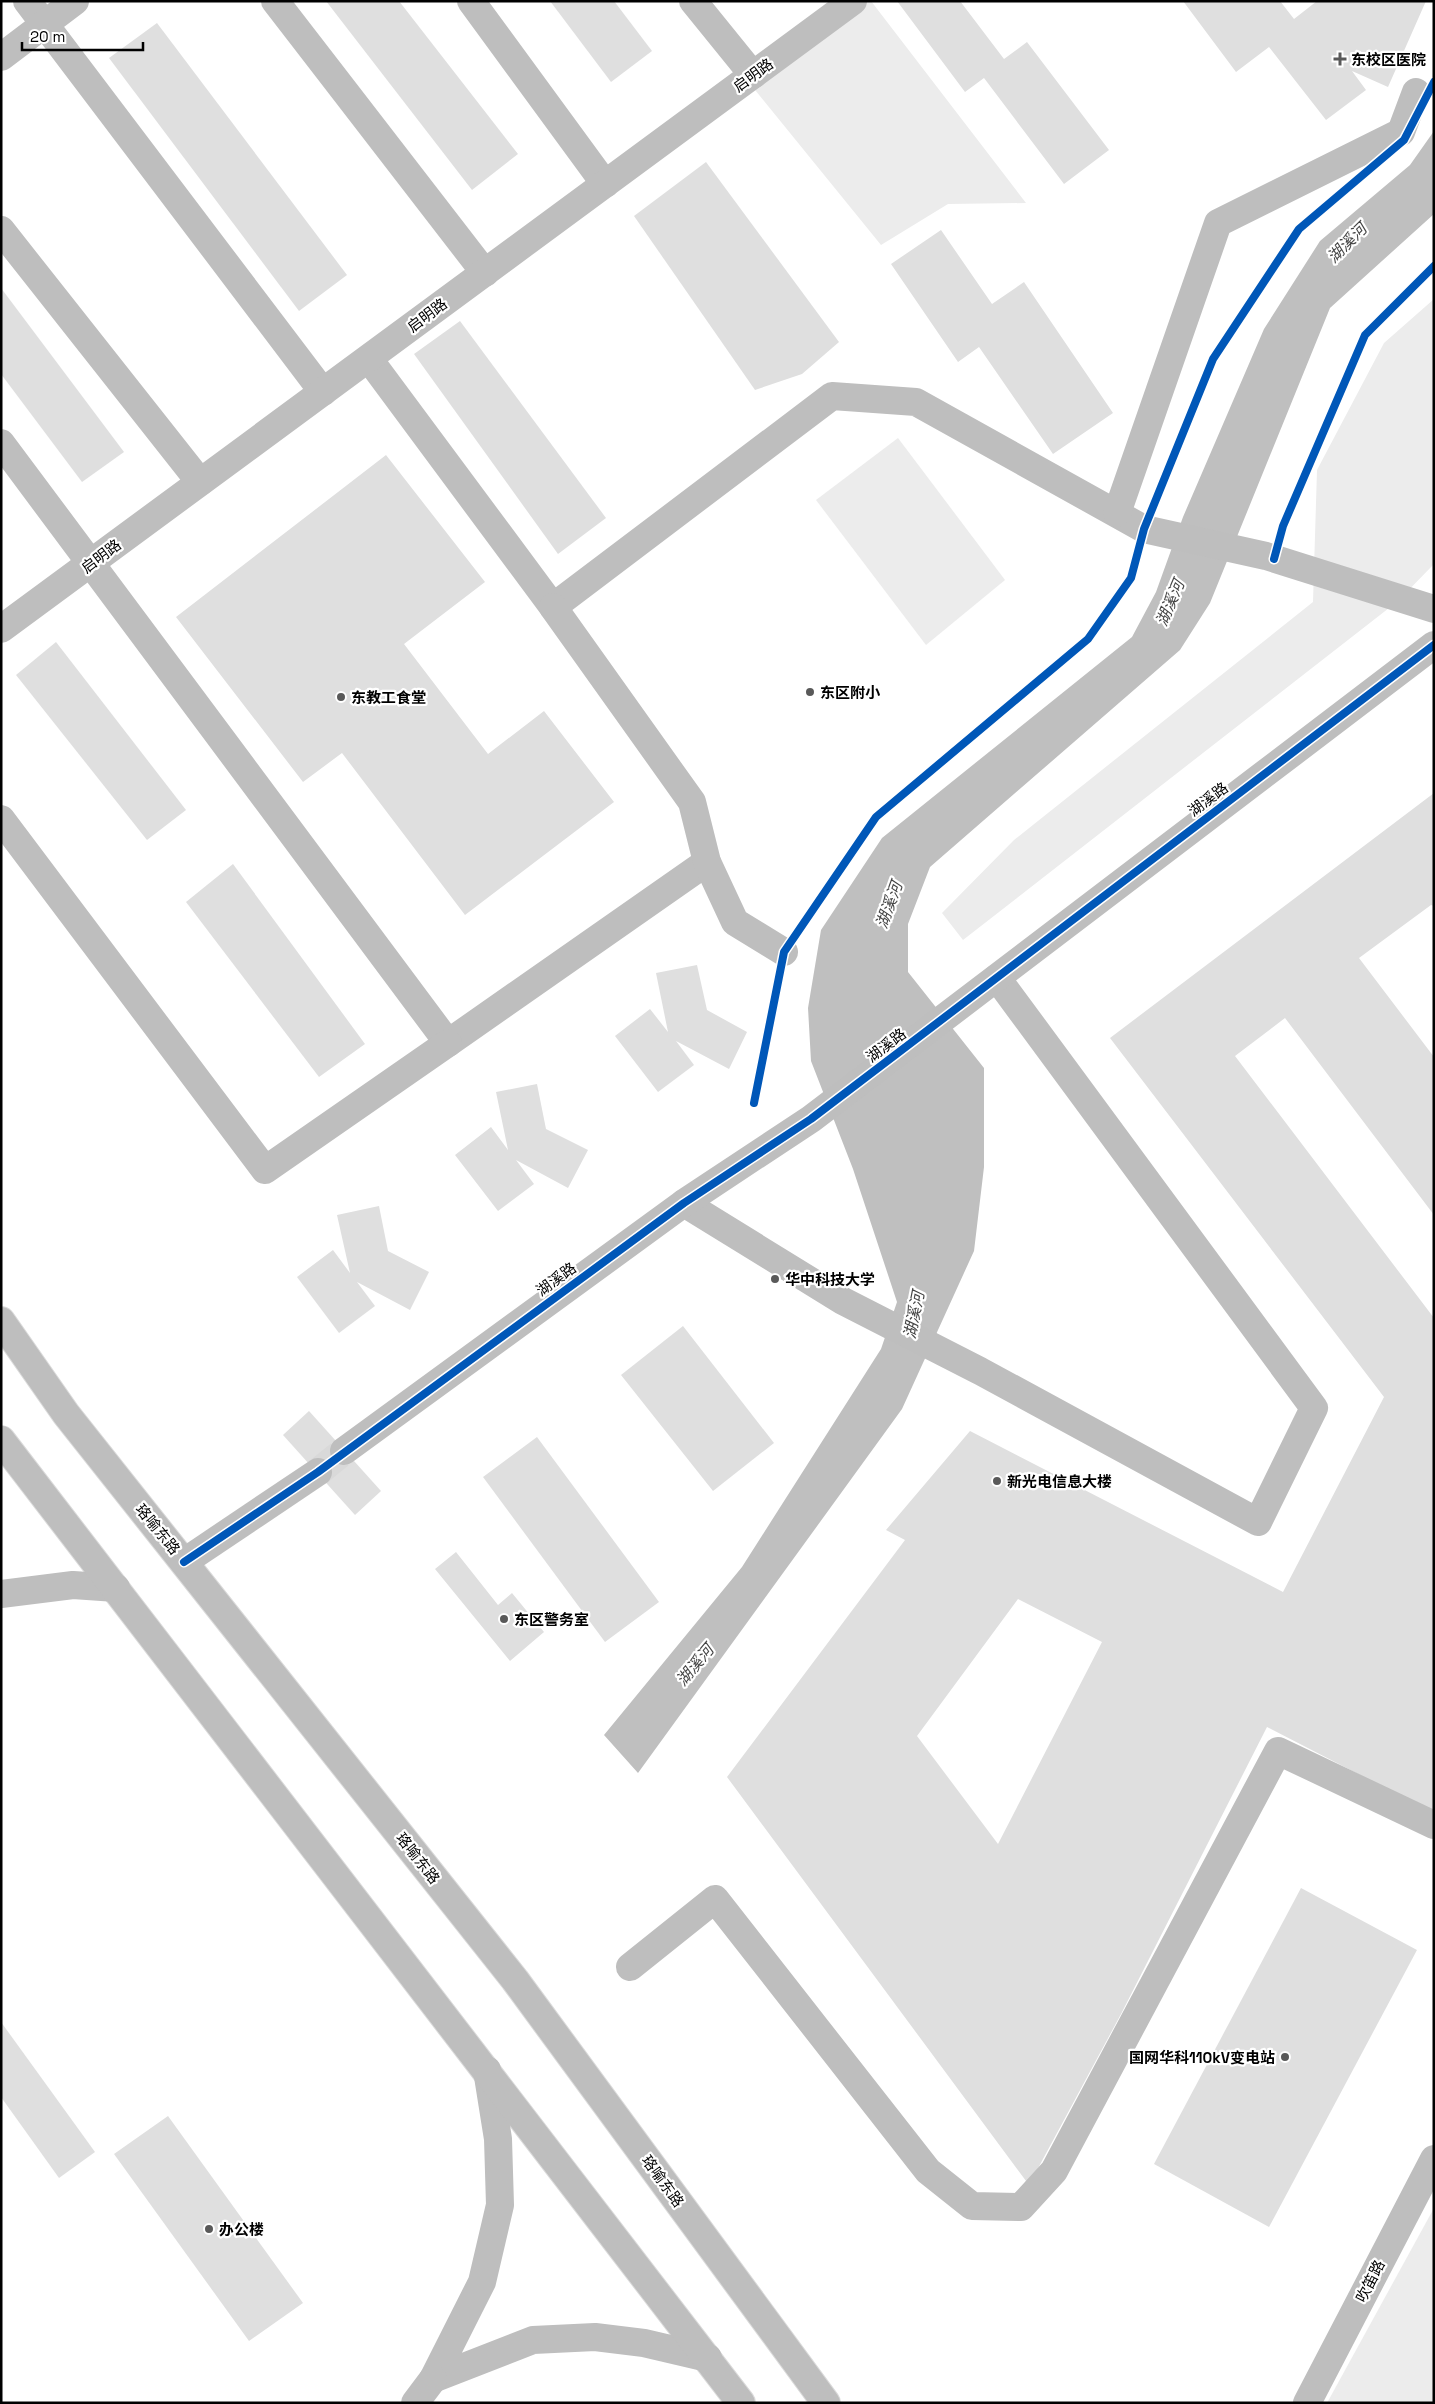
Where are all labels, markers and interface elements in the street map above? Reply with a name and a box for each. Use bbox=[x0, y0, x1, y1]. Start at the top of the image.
scale bar bbox=[22, 20, 144, 52]
text: 20 m bbox=[30, 27, 65, 46]
place label: 东校区医院 bbox=[1351, 50, 1426, 69]
marker: 东校区医院 bbox=[1333, 52, 1347, 66]
street label: 启明路 bbox=[729, 54, 777, 96]
water label: 湖溪河 bbox=[1323, 216, 1374, 267]
street label: 启明路 bbox=[403, 294, 451, 336]
street label: 启明路 bbox=[77, 535, 125, 577]
water label: 湖溪河 bbox=[1151, 574, 1190, 629]
place label: 东区附小 bbox=[820, 683, 881, 702]
marker: 东区附小 bbox=[804, 686, 816, 698]
place label: 东教工食堂 bbox=[351, 688, 426, 707]
marker: 东教工食堂 bbox=[335, 691, 347, 703]
street label: 湖溪路 bbox=[1184, 778, 1232, 820]
water label: 湖溪河 bbox=[871, 876, 908, 931]
street label: 湖溪路 bbox=[862, 1024, 910, 1066]
street label: 湖溪路 bbox=[532, 1258, 580, 1300]
place label: 华中科技大学 bbox=[785, 1270, 875, 1289]
marker: 华中科技大学 bbox=[769, 1273, 781, 1285]
water label: 湖溪河 bbox=[899, 1287, 929, 1341]
place label: 新光电信息大楼 bbox=[1007, 1472, 1112, 1491]
marker: 新光电信息大楼 bbox=[991, 1475, 1003, 1487]
street label: 珞喻东路 bbox=[132, 1500, 184, 1558]
place label: 东区警务室 bbox=[514, 1610, 589, 1629]
marker: 东区警务室 bbox=[498, 1613, 510, 1625]
water label: 湖溪河 bbox=[672, 1638, 720, 1690]
street label: 珞喻东路 bbox=[392, 1829, 444, 1887]
place label: 国网华科110kV变电站 bbox=[1129, 2048, 1275, 2067]
marker: 国网华科110kV变电站 bbox=[1279, 2051, 1291, 2063]
street label: 珞喻东路 bbox=[638, 2151, 688, 2211]
place label: 办公楼 bbox=[219, 2220, 264, 2239]
marker: 办公楼 bbox=[203, 2223, 215, 2235]
street label: 吹笛路 bbox=[1351, 2257, 1389, 2305]

